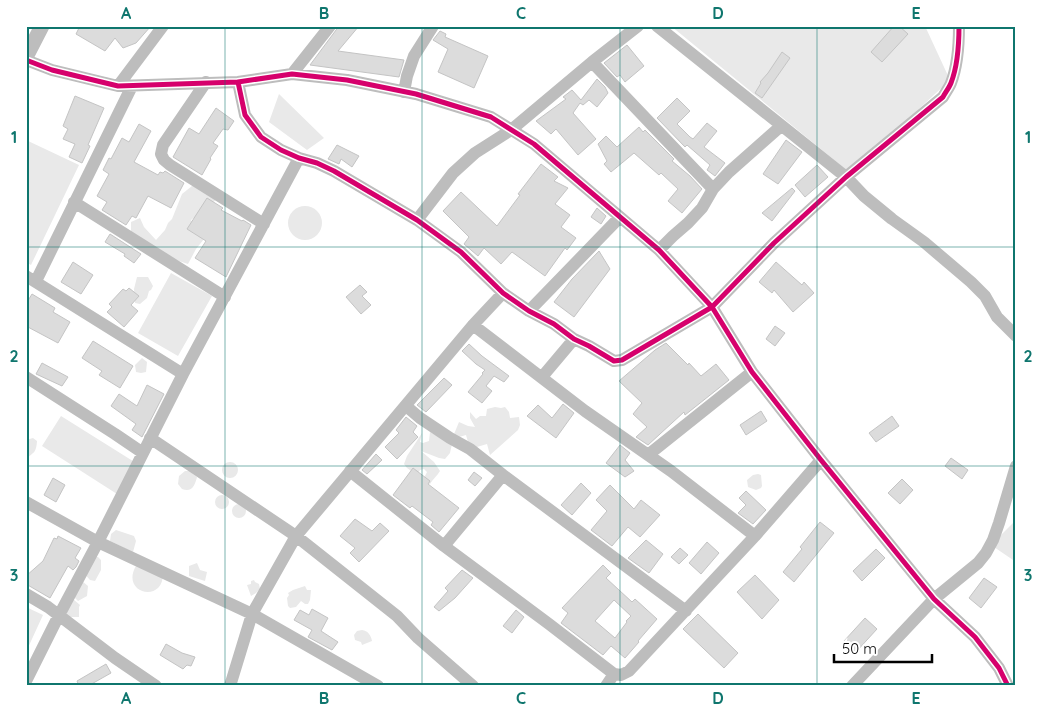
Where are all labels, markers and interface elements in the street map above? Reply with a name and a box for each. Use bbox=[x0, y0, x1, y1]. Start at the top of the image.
text: A bbox=[121, 3, 132, 23]
text: B bbox=[319, 3, 329, 23]
text: C bbox=[516, 3, 526, 23]
text: D bbox=[712, 3, 724, 23]
text: E bbox=[911, 3, 921, 23]
text: 1 bbox=[11, 127, 17, 147]
text: 1 bbox=[1025, 127, 1031, 147]
text: 2 bbox=[9, 346, 19, 366]
text: 2 bbox=[1023, 346, 1033, 366]
text: 3 bbox=[10, 565, 18, 585]
text: 3 bbox=[1024, 565, 1032, 585]
scale bar bbox=[834, 632, 932, 664]
text: 50 m bbox=[842, 639, 877, 658]
text: A bbox=[121, 688, 132, 708]
text: B bbox=[319, 688, 329, 708]
text: C bbox=[516, 688, 526, 708]
text: D bbox=[712, 688, 724, 708]
text: E bbox=[911, 688, 921, 708]

